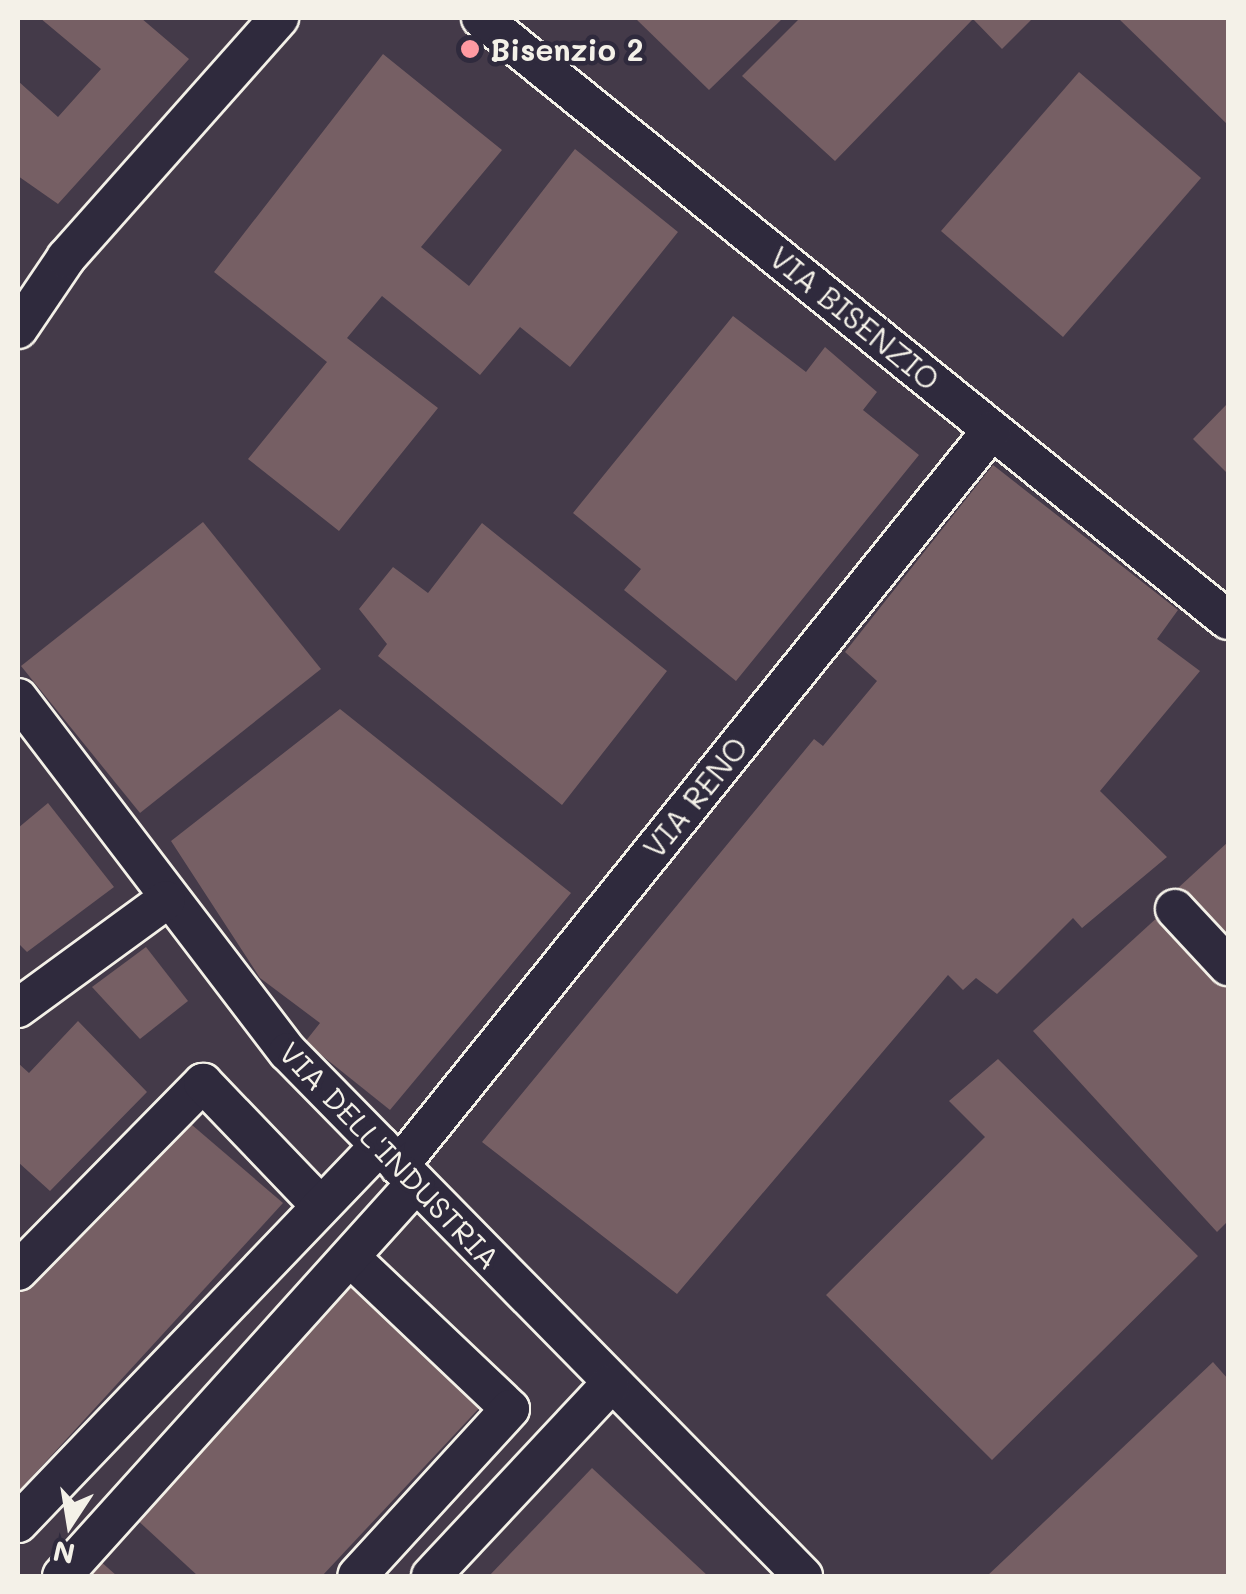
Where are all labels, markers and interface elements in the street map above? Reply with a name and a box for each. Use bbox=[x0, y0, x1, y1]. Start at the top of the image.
place label: Bisenzio 2 bbox=[490, 31, 643, 67]
marker: Bisenzio 2 bbox=[459, 38, 481, 60]
street label: VIA BISENZIO bbox=[763, 239, 947, 397]
street label: VIA RENO bbox=[635, 729, 755, 865]
street label: VIA DELL'INDUSTRIA bbox=[272, 1034, 508, 1276]
north arrow bbox=[20, 1474, 120, 1574]
text: N bbox=[50, 1534, 78, 1573]

